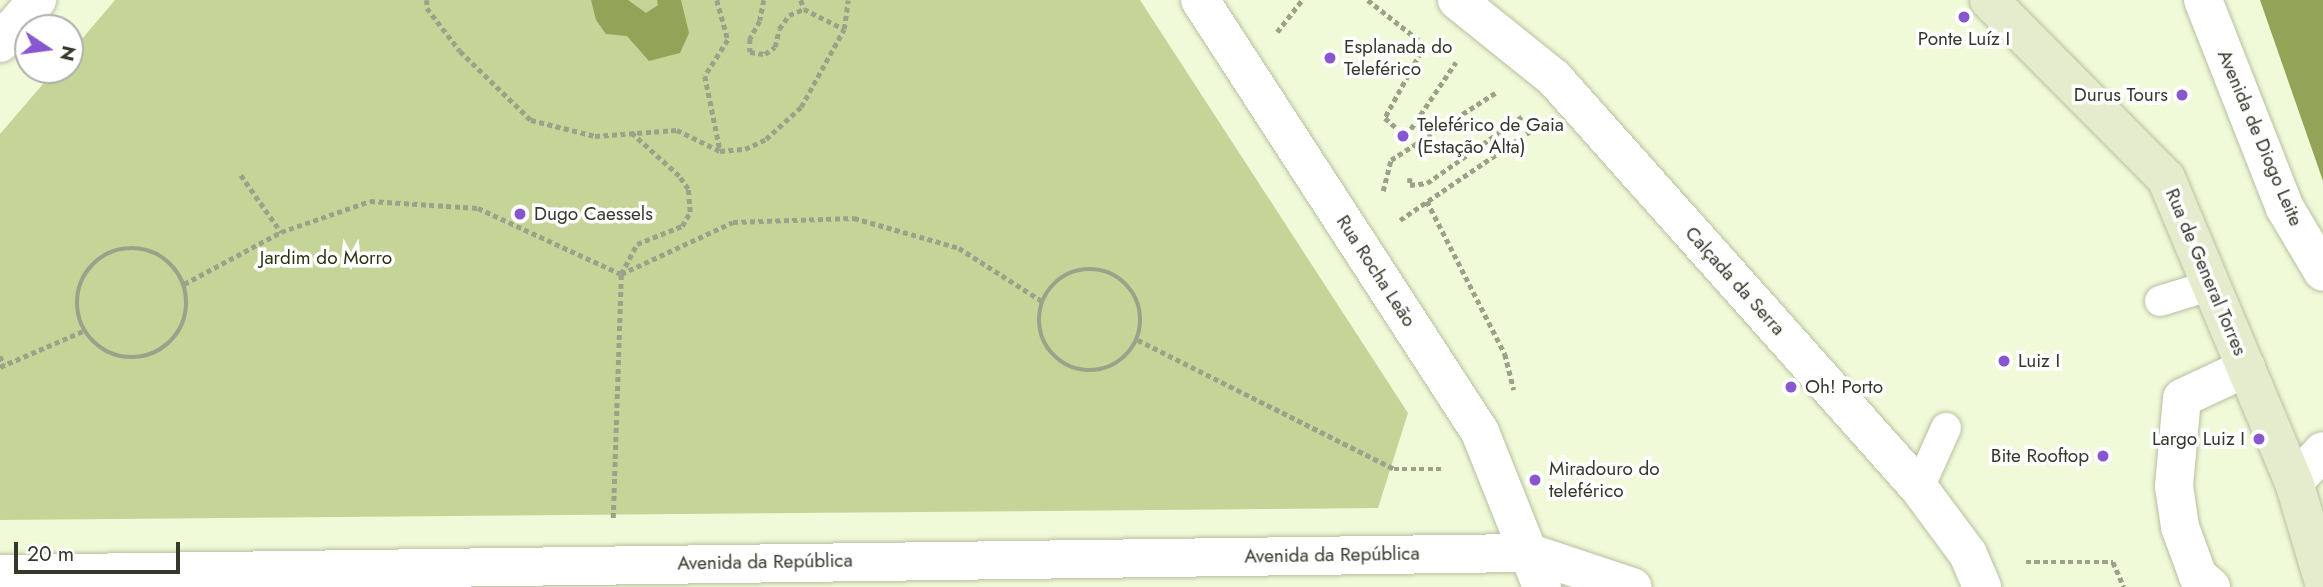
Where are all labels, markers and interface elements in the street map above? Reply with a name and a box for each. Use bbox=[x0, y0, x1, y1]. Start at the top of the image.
marker: Ponte Luíz I bbox=[1956, 9, 1972, 25]
north arrow bbox=[14, 14, 84, 84]
place label: Ponte Luíz I bbox=[1918, 28, 2010, 50]
place label: Esplanada do Teleférico bbox=[1344, 36, 1452, 80]
text: N bbox=[53, 43, 83, 64]
street label: Avenida de Diogo Leite bbox=[2213, 47, 2307, 229]
marker: Esplanada do Teleférico bbox=[1322, 50, 1338, 66]
place label: Durus Tours bbox=[2074, 84, 2168, 106]
marker: Durus Tours bbox=[2174, 87, 2190, 103]
place label: Teleférico de Gaia (Estação Alta) bbox=[1417, 114, 1564, 158]
marker: Teleférico de Gaia (Estação Alta) bbox=[1395, 128, 1411, 144]
street label: Rua de General Torres bbox=[2160, 185, 2252, 359]
place label: Dugo Caessels bbox=[534, 203, 653, 225]
marker: Dugo Caessels bbox=[512, 206, 528, 222]
street label: Rua Rocha Leão bbox=[1332, 211, 1420, 331]
street label: Calçada da Serra bbox=[1680, 222, 1790, 340]
park label: Jardim do Morro bbox=[260, 247, 392, 269]
place label: Luiz I bbox=[2018, 350, 2060, 372]
marker: Luiz I bbox=[1996, 353, 2012, 369]
place label: Oh! Porto bbox=[1805, 376, 1883, 398]
marker: Oh! Porto bbox=[1783, 379, 1799, 395]
place label: Largo Luiz I bbox=[2152, 428, 2245, 450]
marker: Largo Luiz I bbox=[2251, 431, 2267, 447]
place label: Bite Rooftop bbox=[1991, 445, 2089, 467]
marker: Bite Rooftop bbox=[2095, 448, 2111, 464]
place label: Miradouro do teleférico bbox=[1549, 458, 1660, 502]
marker: Miradouro do teleférico bbox=[1527, 472, 1543, 488]
scale bar bbox=[18, 528, 184, 572]
text: 20 m bbox=[27, 539, 74, 569]
street label: Avenida da República bbox=[1244, 542, 1420, 568]
street label: Avenida da República bbox=[677, 549, 853, 575]

